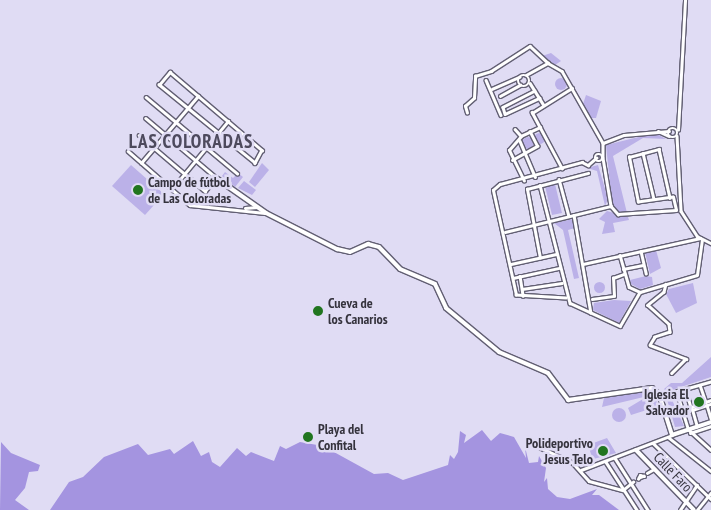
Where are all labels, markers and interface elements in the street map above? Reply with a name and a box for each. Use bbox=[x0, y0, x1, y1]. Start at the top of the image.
district label: LAS COLORADAS bbox=[127, 131, 255, 153]
place label: Campo de fútbol de Las Coloradas bbox=[148, 174, 231, 206]
marker: Campo de fútbol de Las Coloradas bbox=[132, 184, 144, 196]
place label: Cueva de los Canarios bbox=[328, 295, 388, 328]
marker: Cueva de los Canarios bbox=[312, 305, 324, 317]
place label: Iglesia El Salvador bbox=[644, 386, 689, 418]
marker: Iglesia El Salvador bbox=[693, 396, 705, 408]
place label: Playa del Confital bbox=[318, 421, 364, 454]
marker: Playa del Confital bbox=[302, 431, 314, 443]
place label: Polideportivo Jesus Telo bbox=[526, 435, 593, 468]
marker: Polideportivo Jesus Telo bbox=[597, 445, 609, 457]
street label: Calle Faro bbox=[650, 449, 696, 495]

